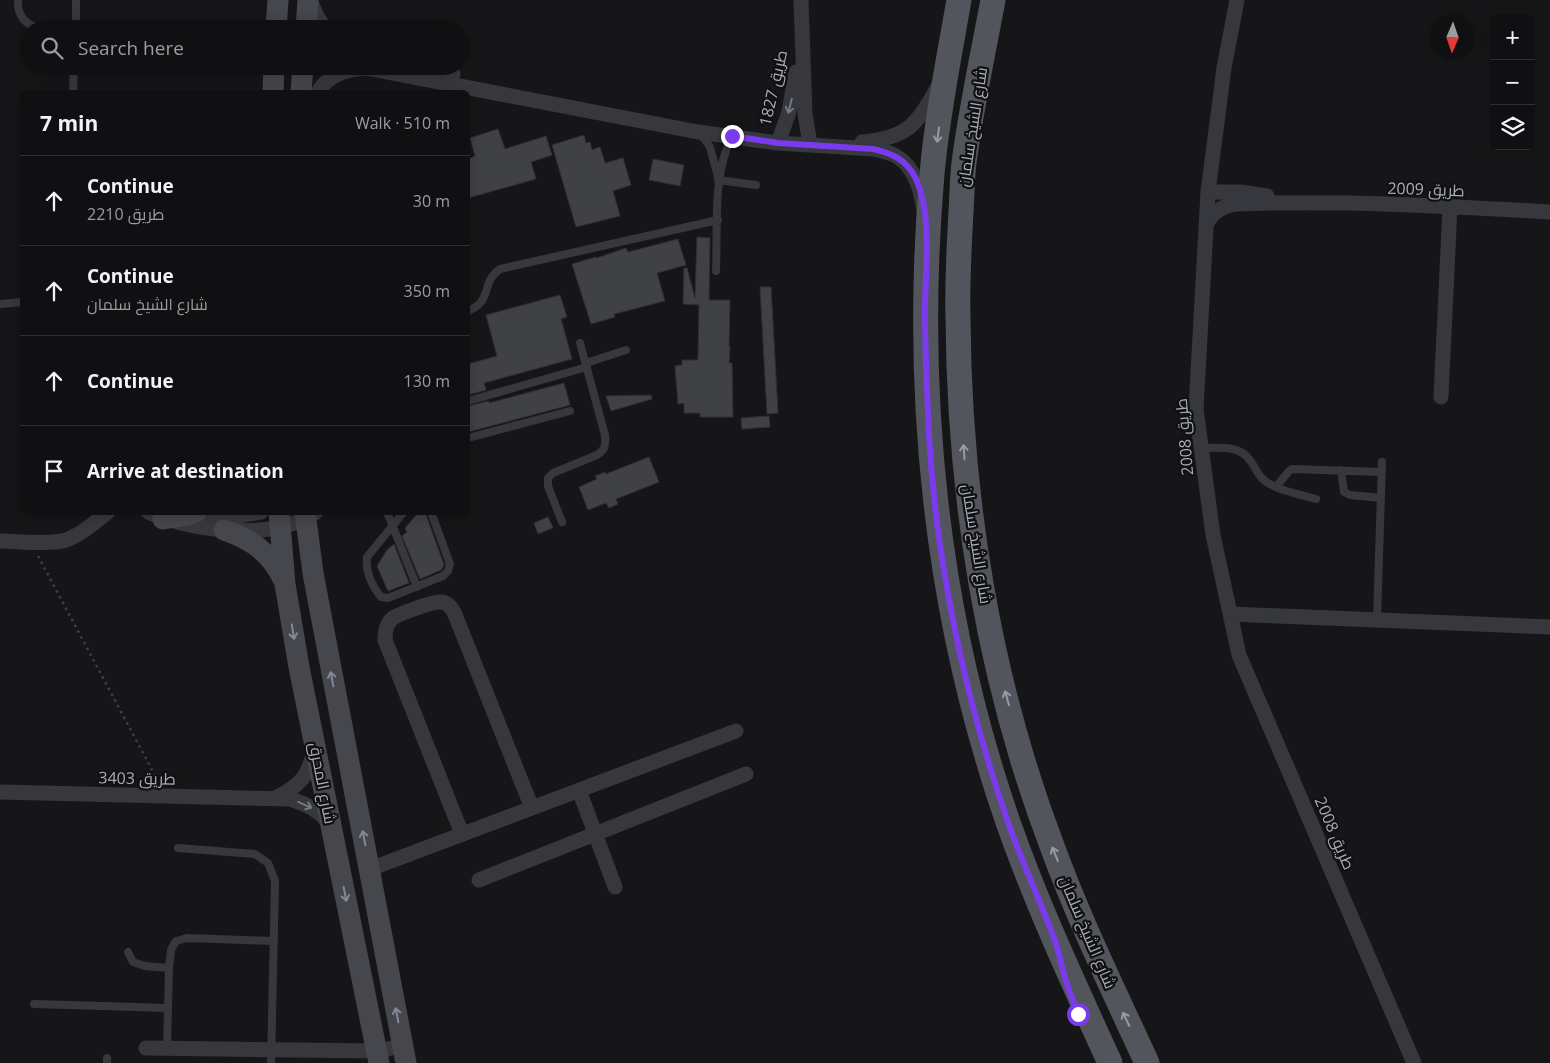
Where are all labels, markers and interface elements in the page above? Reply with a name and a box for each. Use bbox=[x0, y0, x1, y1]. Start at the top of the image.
north arrow bbox=[1430, 15, 1475, 60]
map controls bbox=[1490, 15, 1535, 150]
button: + bbox=[1490, 15, 1535, 60]
search box bbox=[20, 20, 470, 75]
icon: search bbox=[38, 34, 66, 62]
text: Search here bbox=[78, 35, 184, 61]
street label: طريق 1827 bbox=[754, 48, 792, 128]
button: − bbox=[1490, 60, 1535, 105]
street label: شارع الشيخ سلمان bbox=[952, 66, 993, 189]
one-way arrow bbox=[785, 98, 794, 114]
button: layers bbox=[1490, 105, 1535, 150]
text: 7 min bbox=[40, 109, 98, 137]
text: Walk · 510 m bbox=[355, 112, 450, 134]
route end bbox=[721, 125, 744, 148]
one-way arrow bbox=[932, 126, 942, 142]
text: Continue bbox=[87, 173, 174, 199]
street label: طريق 2009 bbox=[1387, 177, 1465, 201]
icon: ahead bbox=[40, 187, 68, 215]
text: 30 m bbox=[413, 190, 450, 212]
text: طريق 2210 bbox=[87, 203, 164, 225]
text: Continue bbox=[87, 263, 174, 289]
icon: ahead bbox=[40, 277, 68, 305]
text: 350 m bbox=[404, 280, 450, 302]
text: شارع الشيخ سلمان bbox=[87, 293, 208, 315]
icon: ahead bbox=[40, 367, 68, 395]
text: Continue bbox=[87, 368, 174, 394]
text: 130 m bbox=[404, 370, 450, 392]
street label: طريق 2008 bbox=[1170, 398, 1198, 476]
one-way arrow bbox=[959, 445, 968, 461]
icon: arrive bbox=[40, 457, 68, 485]
text: Arrive at destination bbox=[87, 458, 284, 484]
street label: شارع الشيخ سلمان bbox=[956, 483, 997, 606]
one-way arrow bbox=[289, 623, 299, 639]
one-way arrow bbox=[327, 671, 337, 687]
one-way arrow bbox=[1001, 691, 1011, 707]
street label: شارع المحرق bbox=[303, 740, 342, 826]
street label: طريق 3403 bbox=[98, 766, 176, 790]
street label: طريق 2008 bbox=[1310, 793, 1360, 873]
one-way arrow bbox=[297, 800, 312, 810]
one-way arrow bbox=[358, 831, 368, 847]
one-way arrow bbox=[1049, 847, 1059, 862]
street label: شارع الشيخ سلمان bbox=[1053, 872, 1122, 992]
one-way arrow bbox=[341, 886, 350, 902]
route start bbox=[1067, 1003, 1090, 1026]
one-way arrow bbox=[392, 1008, 401, 1024]
one-way arrow bbox=[1121, 1012, 1130, 1027]

